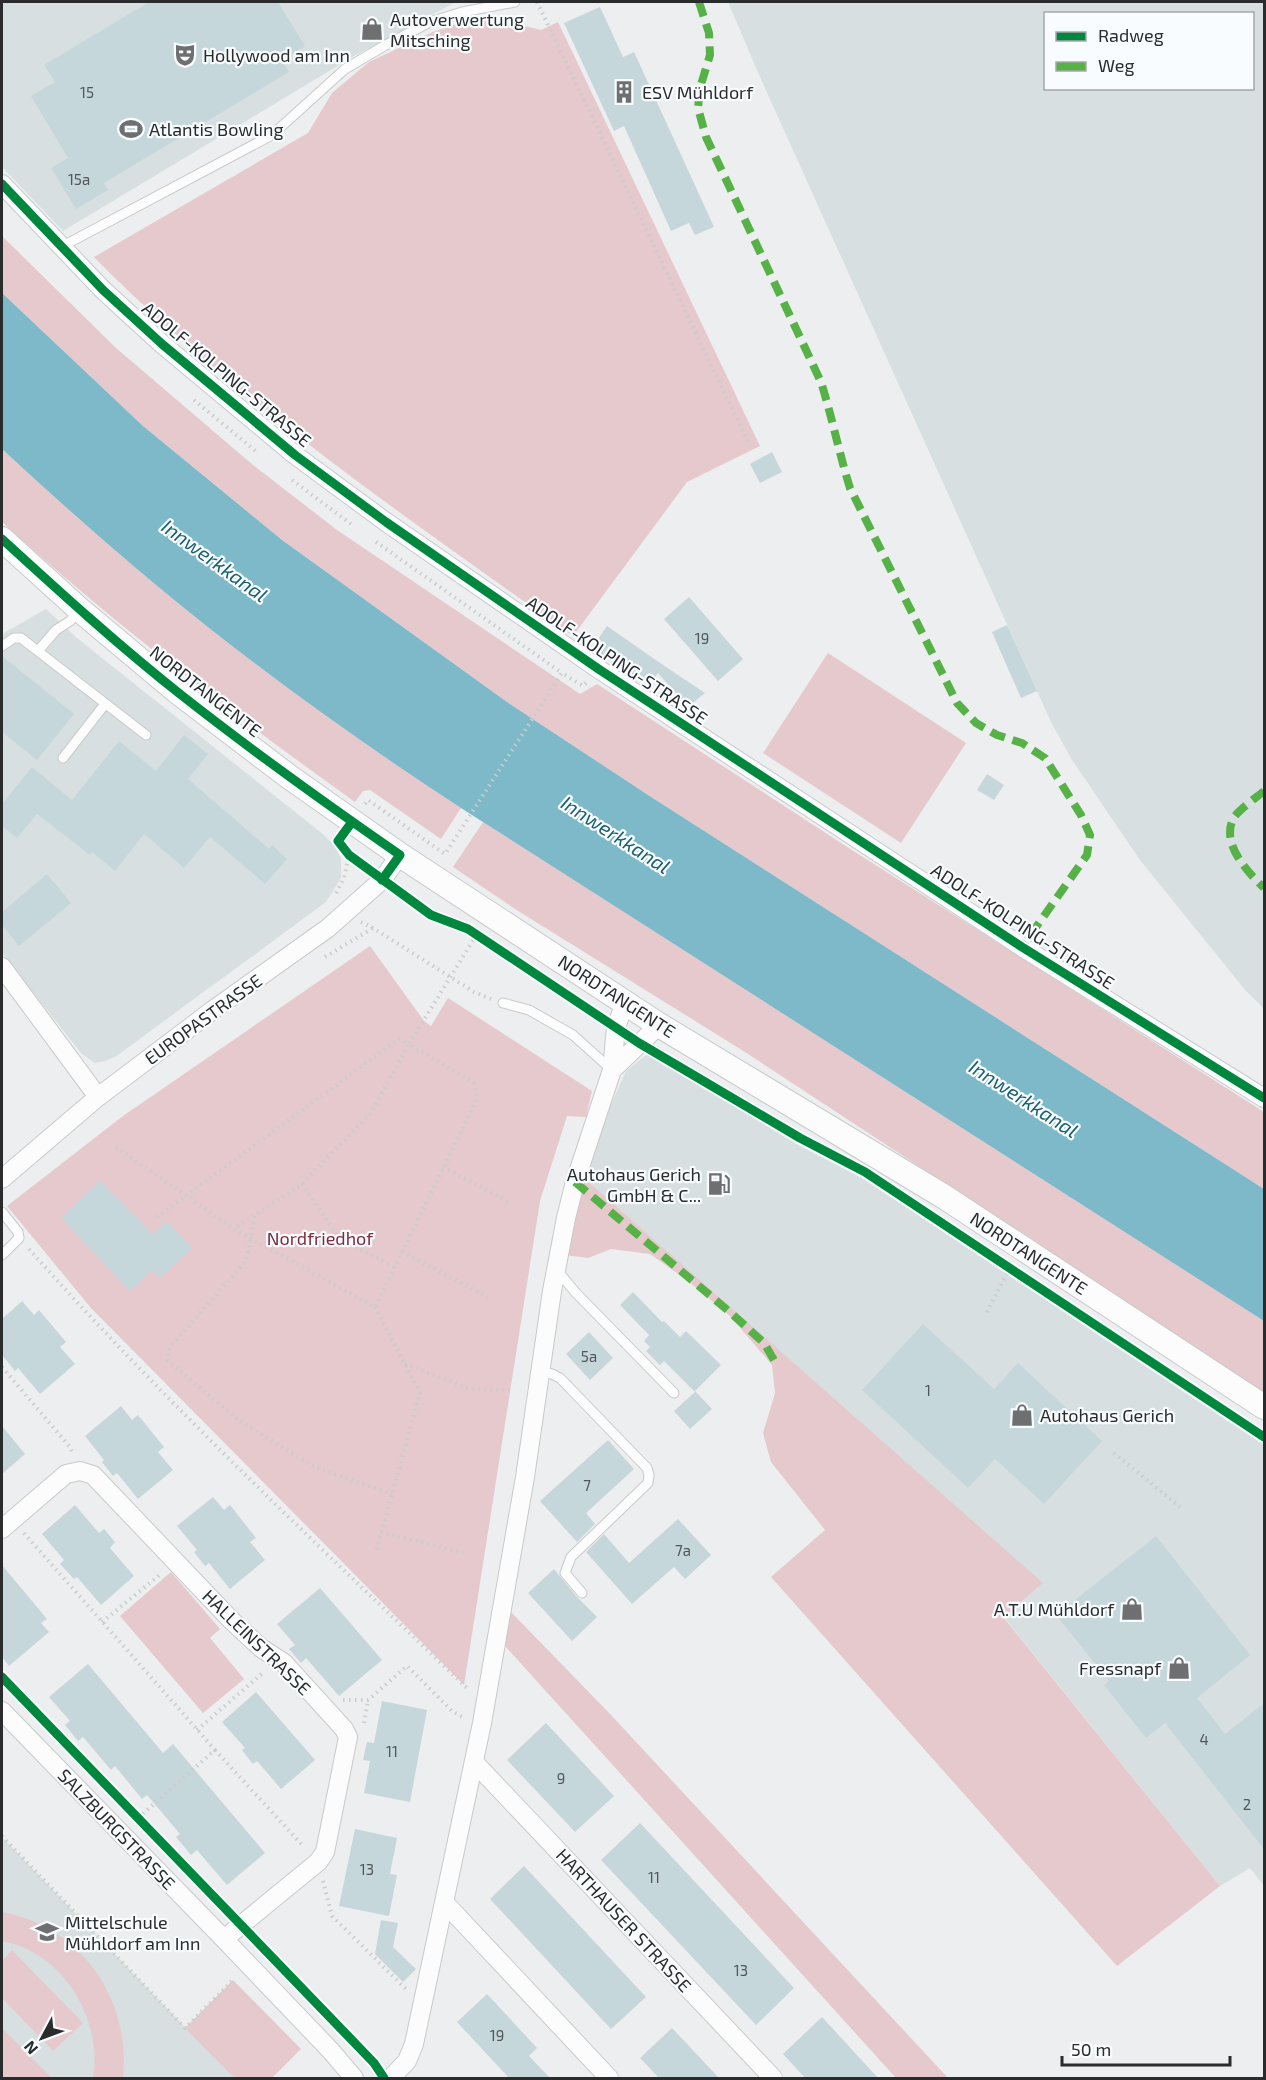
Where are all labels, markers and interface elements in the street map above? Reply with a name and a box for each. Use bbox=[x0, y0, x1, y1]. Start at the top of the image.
place label: Autoverwertung Mitsching bbox=[390, 8, 524, 51]
legend bbox=[1044, 12, 1254, 90]
shop icon: Autoverwertung Mitsching bbox=[359, 16, 385, 42]
text: Radweg bbox=[1098, 24, 1164, 46]
theatre icon: Hollywood am Inn bbox=[172, 42, 198, 68]
place label: Hollywood am Inn bbox=[203, 44, 350, 66]
text: Weg bbox=[1098, 54, 1134, 76]
building icon: ESV Mühldorf bbox=[611, 79, 637, 105]
place label: ESV Mühldorf bbox=[642, 81, 754, 103]
house number: 15 bbox=[80, 83, 94, 101]
sports icon: Atlantis Bowling bbox=[118, 116, 144, 142]
place label: Atlantis Bowling bbox=[149, 118, 284, 140]
house number: 15a bbox=[68, 170, 90, 188]
street label: ADOLF-KOLPING-STRASSE bbox=[138, 297, 316, 451]
water label: Innwerkkanal bbox=[157, 514, 273, 606]
street label: ADOLF-KOLPING-STRASSE bbox=[522, 591, 712, 729]
house number: 19 bbox=[695, 629, 709, 647]
street label: NORDTANGENTE bbox=[146, 641, 266, 741]
water label: Innwerkkanal bbox=[557, 790, 675, 878]
street label: ADOLF-KOLPING-STRASSE bbox=[927, 859, 1119, 993]
street label: NORDTANGENTE bbox=[554, 950, 680, 1042]
street label: EUROPASTRASSE bbox=[140, 969, 266, 1069]
water label: Innwerkkanal bbox=[965, 1054, 1083, 1142]
place label: Autohaus Gerich GmbH & C... bbox=[567, 1163, 701, 1206]
fuel station icon: Autohaus Gerich GmbH & C... bbox=[706, 1171, 732, 1197]
street label: NORDTANGENTE bbox=[966, 1207, 1092, 1299]
park label: Nordfriedhof bbox=[267, 1227, 374, 1249]
house number: 5a bbox=[581, 1347, 597, 1365]
house number: 1 bbox=[925, 1381, 931, 1399]
shop icon: Autohaus Gerich bbox=[1009, 1402, 1035, 1428]
place label: Autohaus Gerich bbox=[1040, 1404, 1174, 1426]
house number: 7 bbox=[583, 1476, 591, 1494]
house number: 7a bbox=[675, 1541, 691, 1559]
street label: HALLEINSTRASSE bbox=[198, 1585, 316, 1699]
shop icon: A.T.U Mühldorf bbox=[1119, 1596, 1145, 1622]
place label: A.T.U Mühldorf bbox=[994, 1598, 1115, 1620]
shop icon: Fressnapf bbox=[1166, 1655, 1192, 1681]
place label: Fressnapf bbox=[1079, 1657, 1162, 1679]
house number: 4 bbox=[1199, 1730, 1209, 1748]
house number: 11 bbox=[386, 1742, 398, 1760]
street label: SALZBURGSTRASSE bbox=[54, 1764, 180, 1894]
house number: 9 bbox=[557, 1769, 565, 1787]
house number: 2 bbox=[1243, 1795, 1251, 1813]
street label: HARTHAUSER STRASSE bbox=[552, 1844, 696, 1996]
house number: 13 bbox=[360, 1860, 374, 1878]
house number: 11 bbox=[648, 1868, 660, 1886]
place label: Mittelschule Mühldorf am Inn bbox=[65, 1911, 200, 1954]
school or university icon: Mittelschule Mühldorf am Inn bbox=[34, 1919, 60, 1945]
house number: 13 bbox=[734, 1961, 748, 1979]
north arrow bbox=[12, 2008, 72, 2068]
house number: 19 bbox=[490, 2026, 504, 2044]
scale bar bbox=[1062, 2029, 1230, 2067]
text: N bbox=[19, 2038, 41, 2059]
text: 50 m bbox=[1071, 2038, 1111, 2060]

